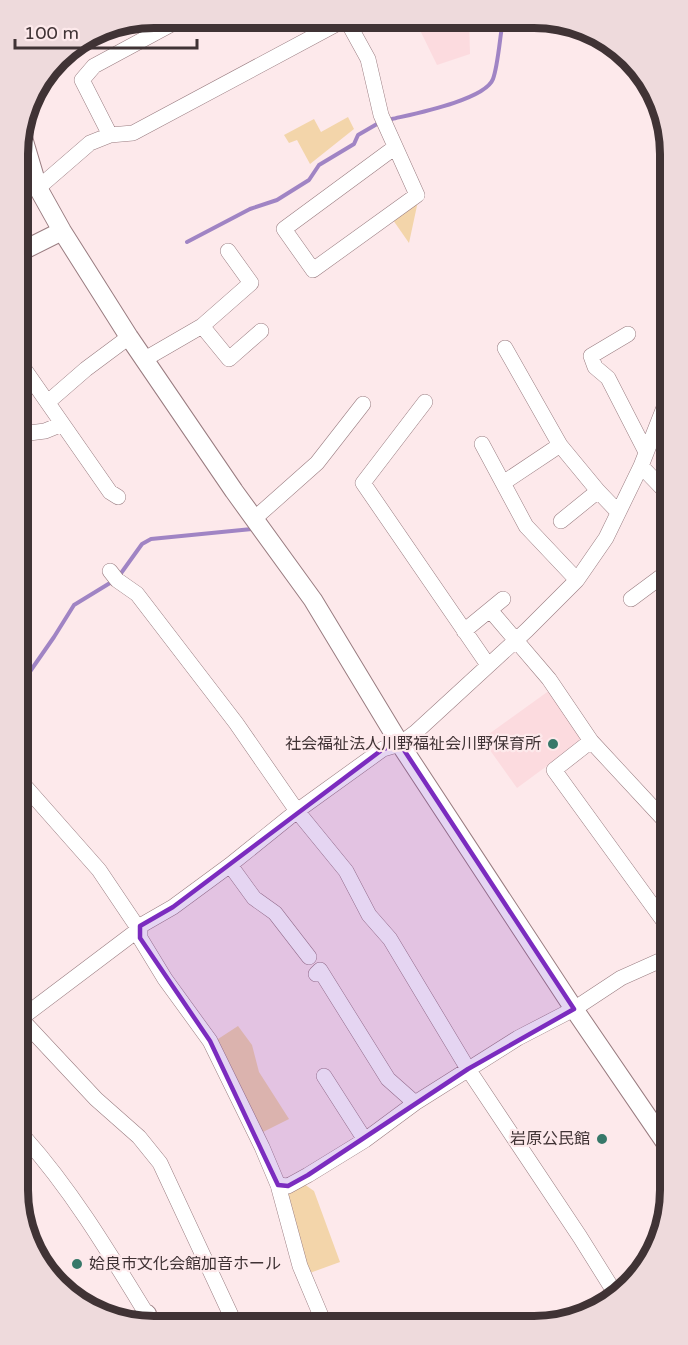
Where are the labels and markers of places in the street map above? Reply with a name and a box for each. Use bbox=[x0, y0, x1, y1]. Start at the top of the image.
place label: 社会福祉法人川野福祉会川野保育所 bbox=[285, 734, 541, 754]
marker: 社会福祉法人川野福祉会川野保育所 bbox=[546, 737, 560, 751]
place label: 岩原公民館 bbox=[510, 1129, 590, 1149]
marker: 岩原公民館 bbox=[595, 1132, 609, 1146]
place label: 姶良市文化会館加音ホール bbox=[89, 1254, 281, 1274]
marker: 姶良市文化会館加音ホール bbox=[70, 1257, 84, 1271]

